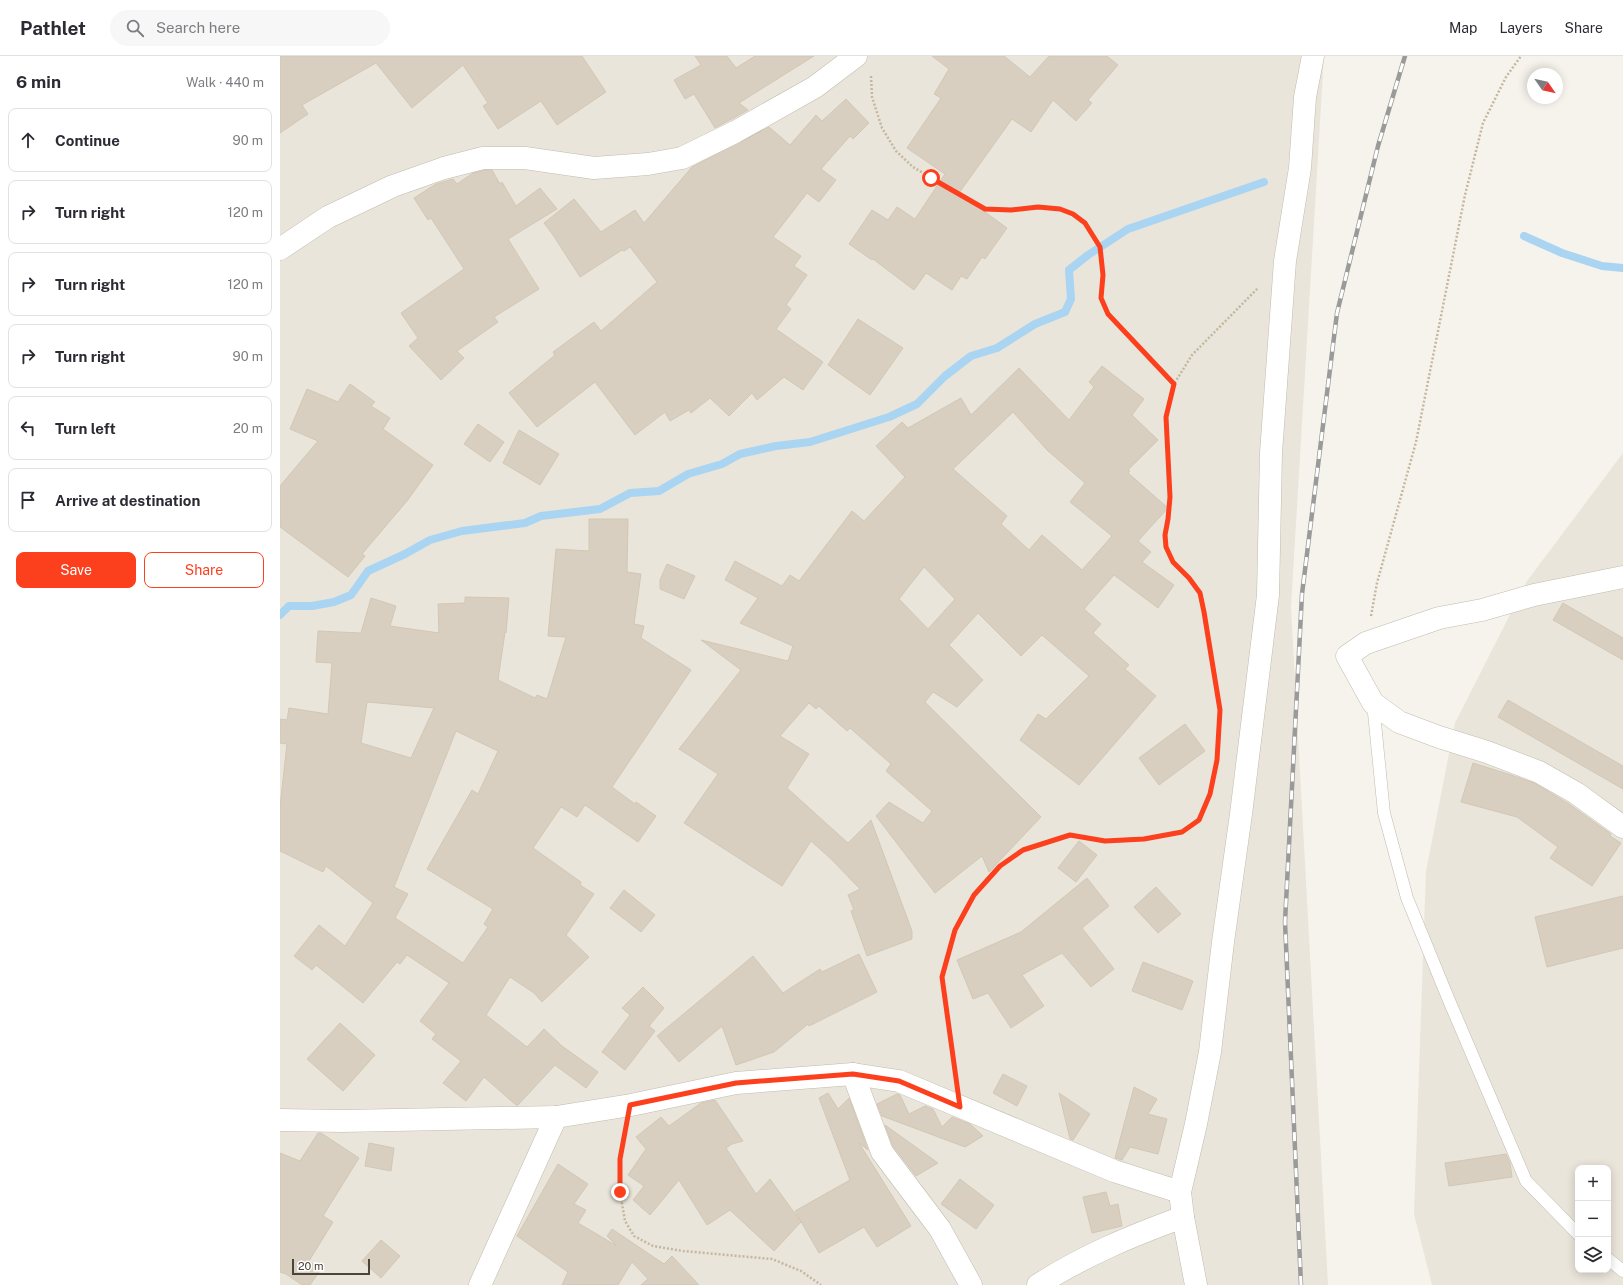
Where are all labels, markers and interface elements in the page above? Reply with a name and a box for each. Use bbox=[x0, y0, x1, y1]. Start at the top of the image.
search box bbox=[110, 10, 390, 46]
text: Pathlet bbox=[20, 17, 86, 39]
icon: search bbox=[124, 17, 146, 39]
text: Search here bbox=[156, 19, 240, 36]
text: Map bbox=[1449, 20, 1477, 36]
text: Layers bbox=[1499, 20, 1543, 36]
text: Share bbox=[1565, 20, 1603, 36]
north arrow bbox=[1527, 68, 1563, 104]
text: 6 min bbox=[16, 72, 61, 92]
text: Walk · 440 m bbox=[186, 75, 264, 90]
icon: ahead bbox=[17, 129, 39, 151]
text: Continue bbox=[55, 132, 120, 149]
text: 90 m bbox=[233, 133, 263, 148]
route start bbox=[922, 169, 940, 187]
icon: right bbox=[17, 201, 39, 223]
text: Turn right bbox=[55, 204, 125, 221]
text: 120 m bbox=[228, 205, 263, 220]
icon: right bbox=[17, 273, 39, 295]
text: Turn right bbox=[55, 276, 125, 293]
text: 120 m bbox=[228, 277, 263, 292]
icon: right bbox=[17, 345, 39, 367]
text: Turn right bbox=[55, 348, 125, 365]
text: 90 m bbox=[233, 349, 263, 364]
icon: left bbox=[17, 417, 39, 439]
text: Turn left bbox=[55, 420, 116, 437]
text: 20 m bbox=[233, 421, 263, 436]
icon: arrive bbox=[17, 489, 39, 511]
text: Arrive at destination bbox=[55, 492, 200, 509]
button: Save bbox=[16, 552, 136, 588]
button: Share bbox=[144, 552, 264, 588]
map controls bbox=[1575, 1165, 1611, 1273]
button: + bbox=[1575, 1165, 1611, 1201]
route end bbox=[611, 1183, 629, 1201]
button: − bbox=[1575, 1201, 1611, 1237]
button: layers bbox=[1575, 1237, 1611, 1273]
scale bar bbox=[292, 1257, 370, 1276]
text: 20 m bbox=[298, 1260, 323, 1272]

